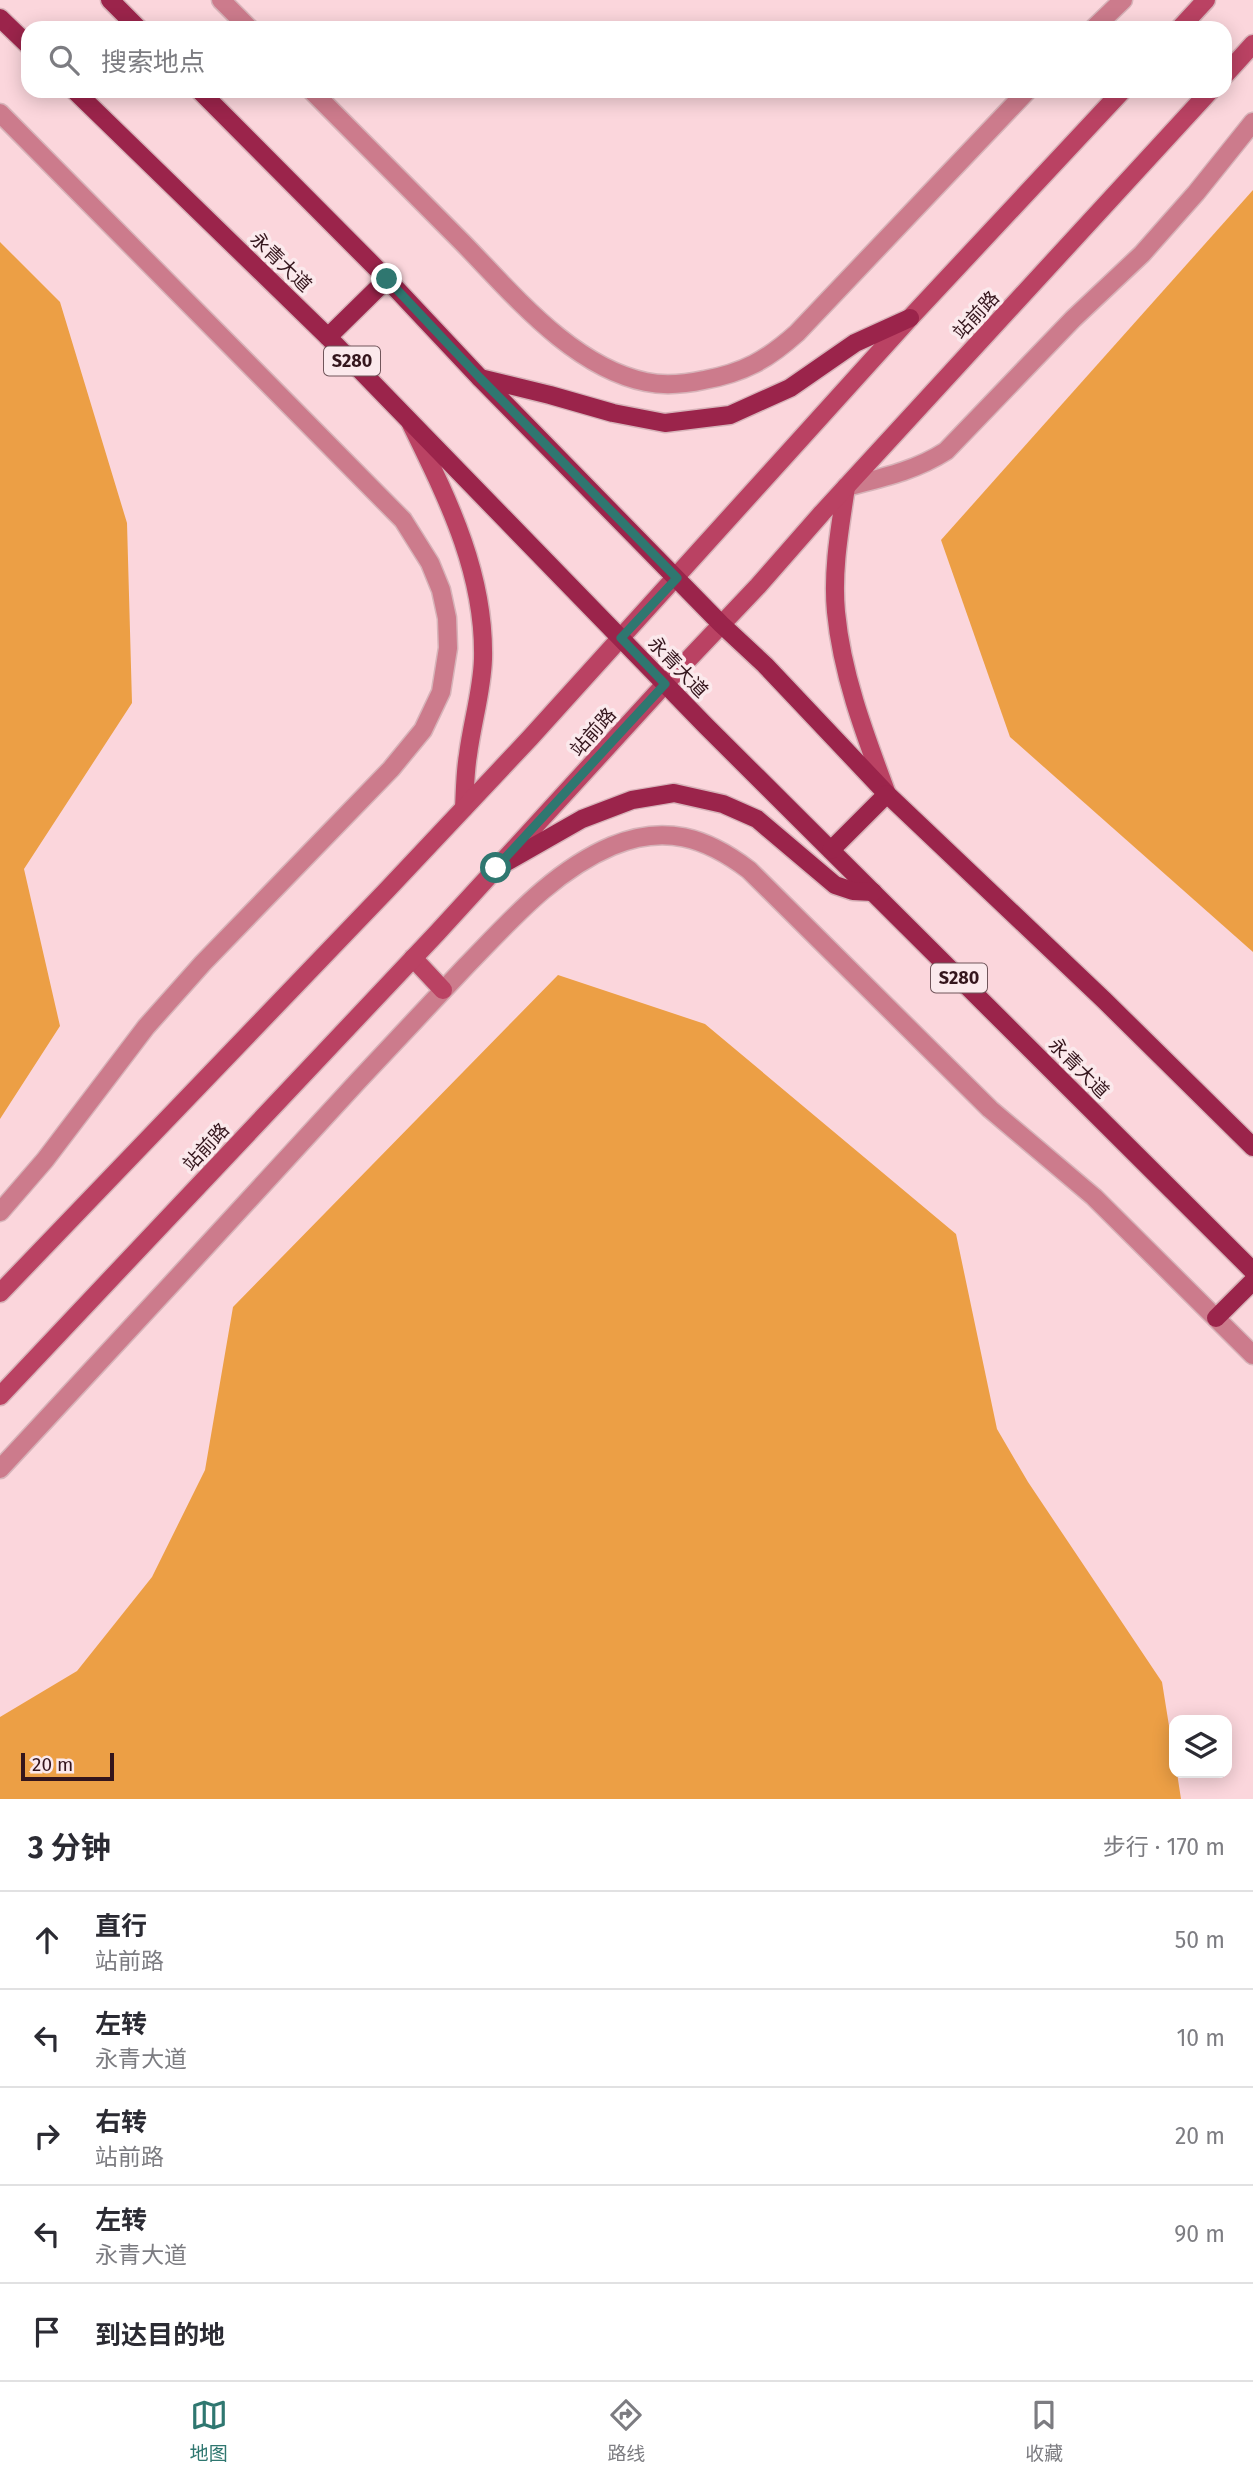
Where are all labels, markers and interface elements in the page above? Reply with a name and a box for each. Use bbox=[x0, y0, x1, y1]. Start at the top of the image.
search box bbox=[21, 21, 1232, 98]
icon: search bbox=[45, 41, 83, 79]
text: 搜索地点 bbox=[101, 47, 205, 78]
street label: 永青大道 bbox=[246, 227, 316, 297]
route end bbox=[371, 263, 402, 294]
street label: 站前路 bbox=[948, 286, 1004, 344]
road number: S280 bbox=[324, 346, 380, 376]
street label: 永青大道 bbox=[643, 632, 713, 702]
street label: 站前路 bbox=[565, 703, 621, 761]
route start bbox=[480, 852, 511, 883]
road number: S280 bbox=[931, 964, 987, 993]
street label: 永青大道 bbox=[1044, 1033, 1114, 1103]
street label: 站前路 bbox=[178, 1118, 234, 1176]
map controls bbox=[1169, 1715, 1232, 1778]
button: layers bbox=[1169, 1715, 1232, 1778]
scale bar bbox=[21, 1750, 114, 1782]
text: 20 m bbox=[32, 1753, 73, 1776]
text: 3 分钟 bbox=[28, 1830, 111, 1866]
text: 步行 · 170 m bbox=[1103, 1833, 1225, 1861]
text: 直行 bbox=[95, 1911, 147, 1942]
icon: ahead bbox=[28, 1921, 66, 1959]
text: 50 m bbox=[1175, 1926, 1225, 1954]
text: 站前路 bbox=[95, 1947, 164, 1975]
text: 左转 bbox=[95, 2009, 147, 2040]
icon: left bbox=[28, 2019, 66, 2057]
text: 10 m bbox=[1176, 2024, 1225, 2052]
text: 永青大道 bbox=[95, 2045, 187, 2073]
text: 右转 bbox=[95, 2107, 147, 2138]
icon: right bbox=[28, 2117, 66, 2155]
text: 20 m bbox=[1175, 2122, 1225, 2150]
text: 站前路 bbox=[95, 2143, 164, 2171]
text: 左转 bbox=[95, 2205, 147, 2236]
icon: left bbox=[28, 2215, 66, 2253]
text: 90 m bbox=[1174, 2220, 1225, 2248]
text: 永青大道 bbox=[95, 2241, 187, 2269]
icon: arrive bbox=[28, 2313, 66, 2351]
text: 到达目的地 bbox=[95, 2320, 225, 2351]
tab: 地图 bbox=[190, 2396, 228, 2465]
tab: 路线 bbox=[607, 2396, 645, 2465]
tab: 收藏 bbox=[1025, 2396, 1063, 2465]

